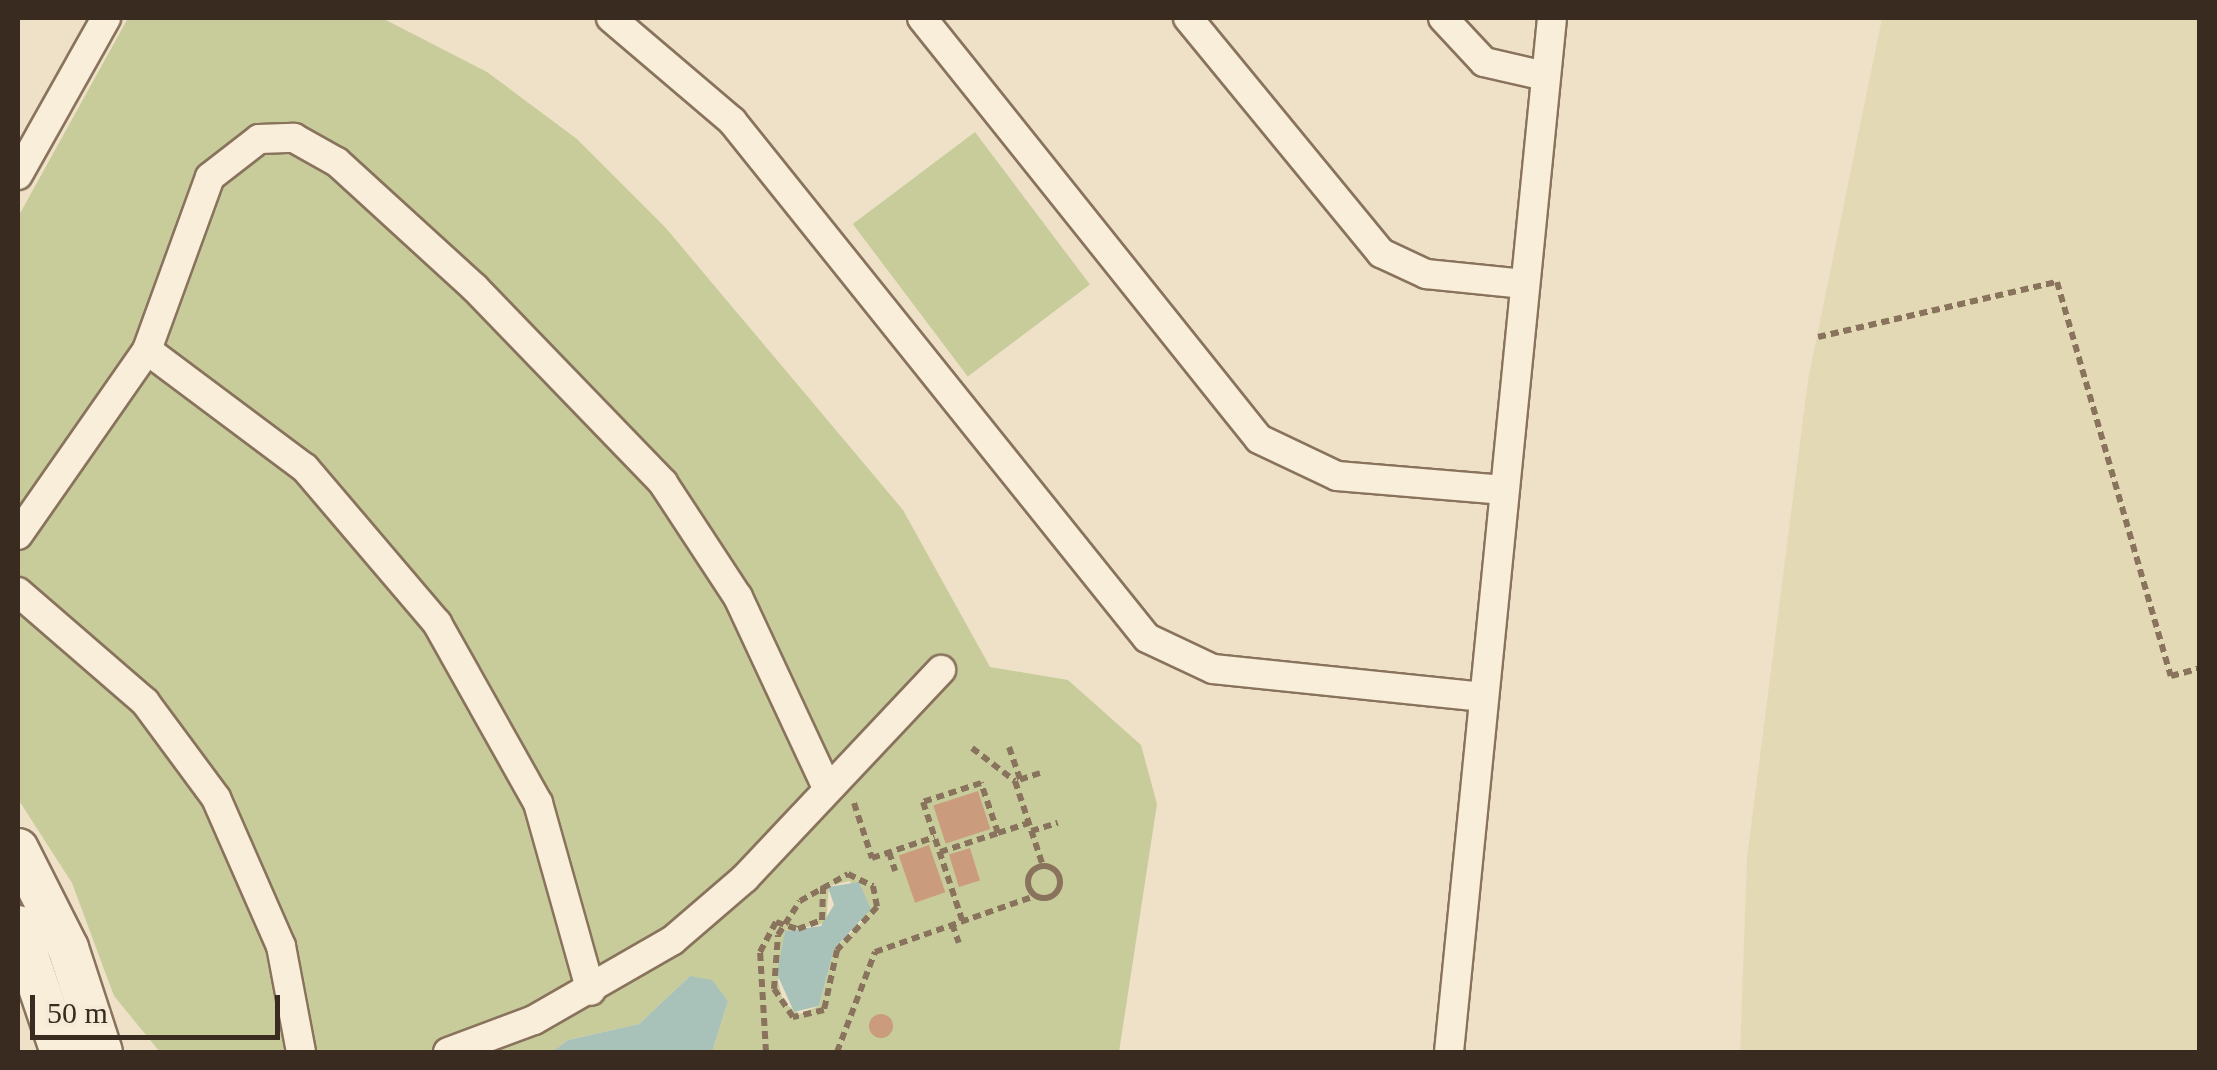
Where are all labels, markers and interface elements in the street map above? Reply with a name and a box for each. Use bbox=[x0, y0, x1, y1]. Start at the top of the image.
scale bar bbox=[35, 975, 285, 1037]
text: 50 m bbox=[47, 996, 108, 1029]

